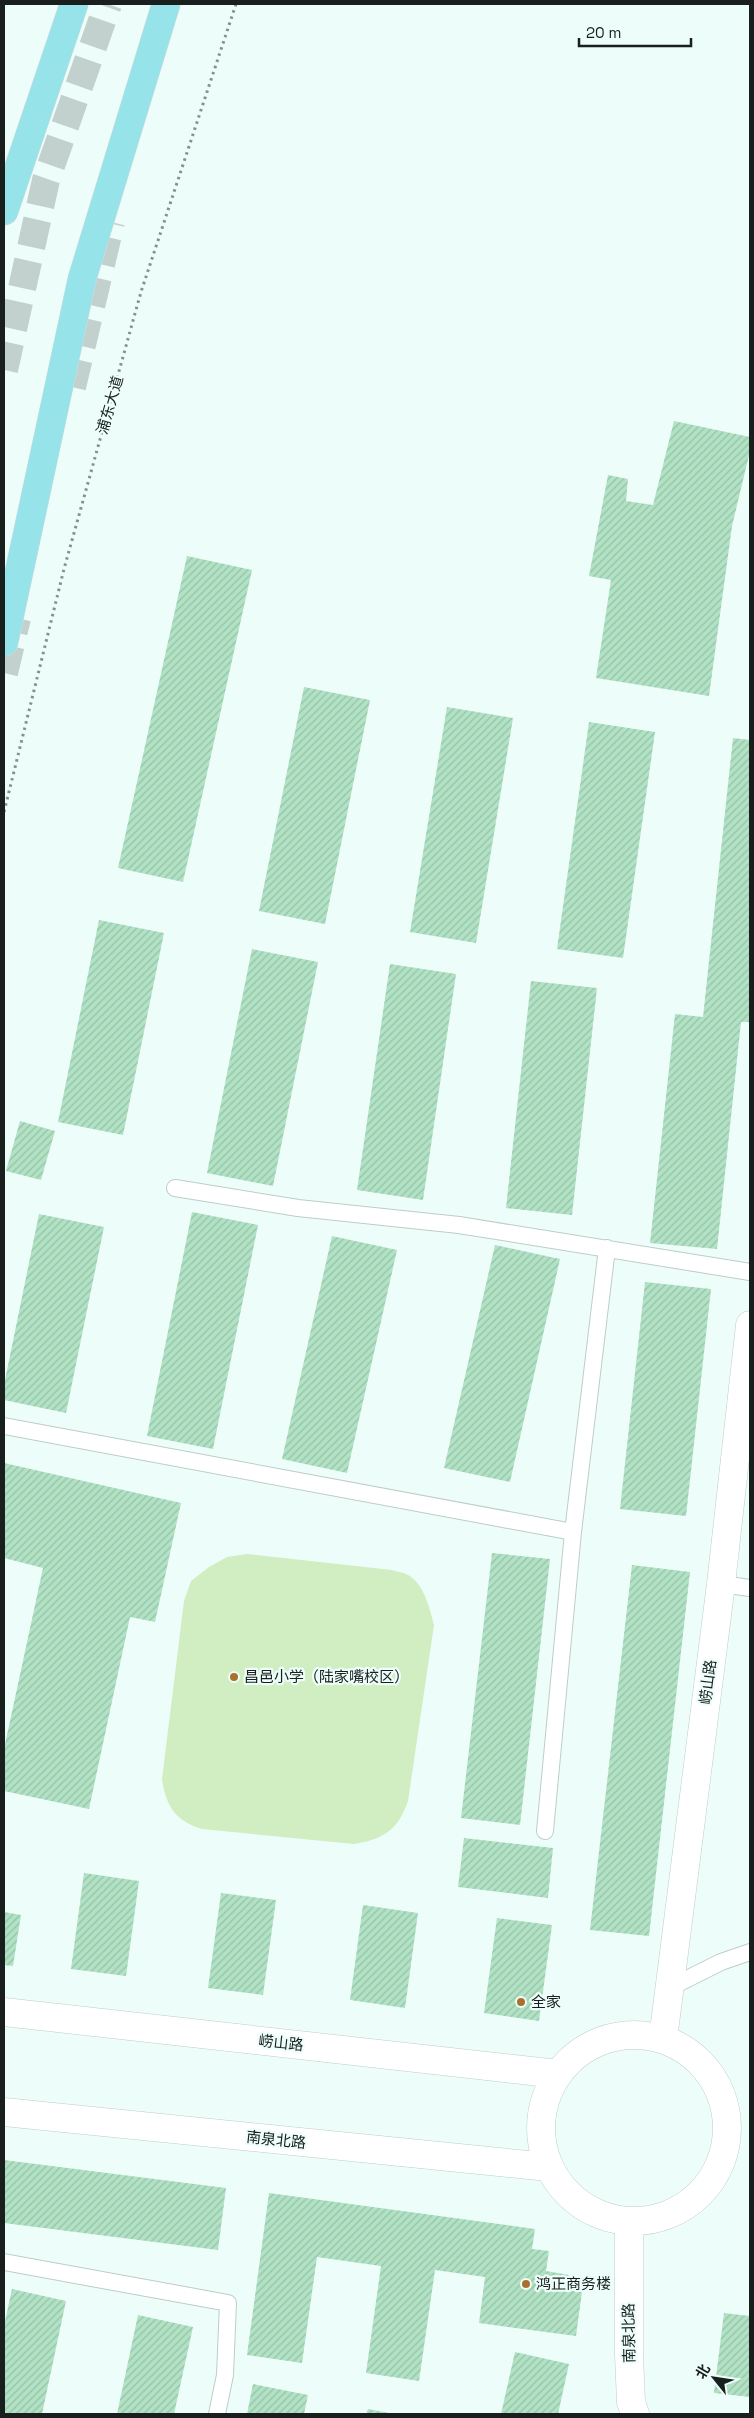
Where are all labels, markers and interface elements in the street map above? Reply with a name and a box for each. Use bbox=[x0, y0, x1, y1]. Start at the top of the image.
scale bar bbox=[579, 15, 692, 47]
text: 20 m bbox=[586, 23, 621, 42]
street label: 浦东大道 bbox=[92, 373, 127, 436]
street label: 崂山路 bbox=[695, 1658, 720, 1705]
place label: 昌邑小学（陆家嘴校区） bbox=[244, 1667, 409, 1686]
marker: 昌邑小学（陆家嘴校区） bbox=[228, 1671, 240, 1683]
place label: 全家 bbox=[531, 1992, 561, 2011]
marker: 全家 bbox=[515, 1996, 527, 2008]
street label: 崂山路 bbox=[258, 2031, 304, 2054]
street label: 南泉北路 bbox=[245, 2127, 307, 2152]
place label: 鸿正商务楼 bbox=[536, 2274, 611, 2293]
marker: 鸿正商务楼 bbox=[520, 2278, 532, 2290]
street label: 南泉北路 bbox=[618, 2303, 639, 2363]
north arrow bbox=[689, 2353, 739, 2403]
text: 北 bbox=[691, 2361, 714, 2382]

